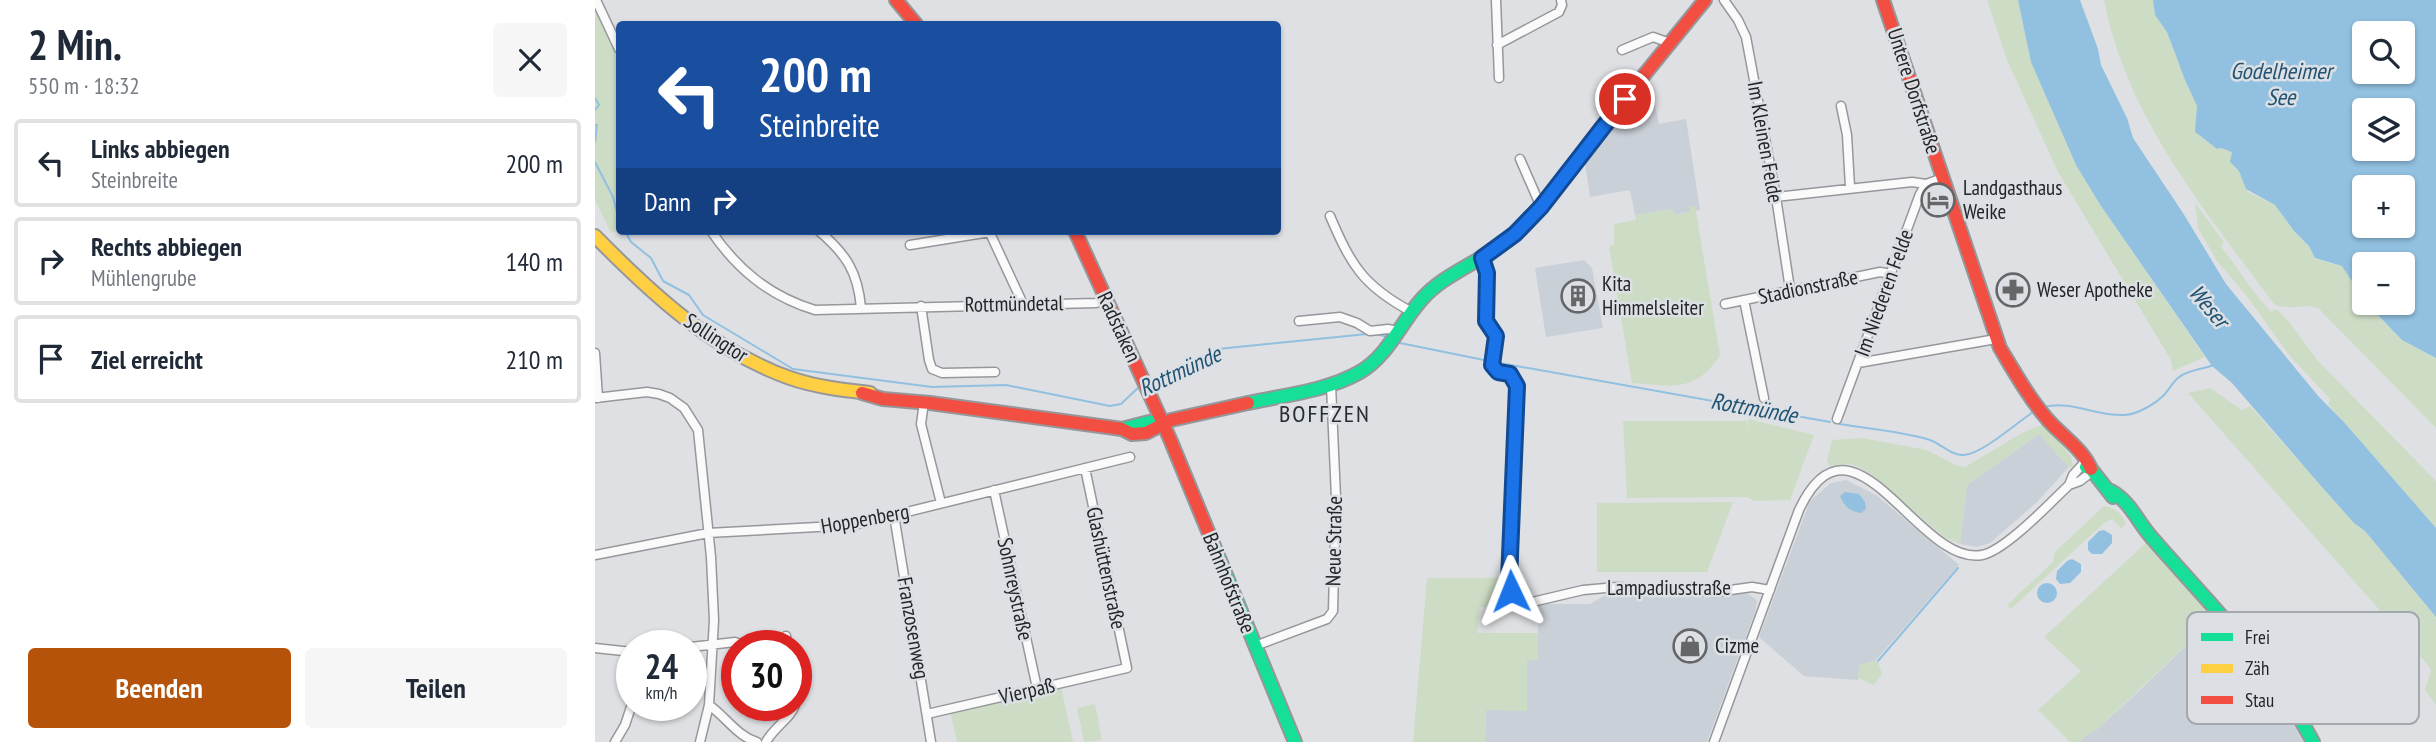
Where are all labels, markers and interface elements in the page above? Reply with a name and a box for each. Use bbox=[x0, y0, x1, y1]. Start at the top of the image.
text: 2 Min. bbox=[28, 17, 122, 72]
map controls bbox=[2352, 21, 2415, 315]
button: search bbox=[2352, 21, 2415, 84]
button: close bbox=[493, 23, 567, 97]
street label: Untere Dorfstraße bbox=[1881, 25, 1947, 157]
text: 200 m bbox=[759, 42, 872, 106]
icon: left bbox=[644, 49, 735, 140]
water label: Godelheimer See bbox=[2230, 56, 2335, 111]
pin bbox=[1595, 69, 1655, 129]
text: 550 m · 18:32 bbox=[28, 71, 140, 100]
street label: Im Kleinen Felde bbox=[1742, 79, 1789, 205]
icon: arrive bbox=[1606, 80, 1644, 118]
button: layers bbox=[2352, 98, 2415, 161]
text: Steinbreite bbox=[759, 104, 880, 146]
text: Links abbiegen bbox=[91, 132, 230, 165]
icon: left bbox=[32, 144, 70, 182]
text: 200 m bbox=[505, 147, 563, 180]
text: Steinbreite bbox=[91, 165, 178, 194]
place label: Landgasthaus Weike bbox=[1963, 174, 2062, 225]
button: + bbox=[2352, 175, 2415, 238]
hotel icon: Landgasthaus Weike bbox=[1919, 181, 1957, 219]
icon: right bbox=[705, 182, 743, 220]
text: Dann bbox=[644, 185, 691, 218]
street label: Im Niederen Felde bbox=[1848, 226, 1919, 360]
text: Rechts abbiegen bbox=[91, 230, 242, 263]
icon: right bbox=[32, 242, 70, 280]
text: 140 m bbox=[505, 245, 563, 278]
button: − bbox=[2352, 252, 2415, 315]
text: Mühlengrube bbox=[91, 263, 196, 292]
street label: Stadionstraße bbox=[1756, 263, 1860, 310]
place label: Kita Himmelsleiter bbox=[1602, 270, 1704, 321]
pharmacy icon: Weser Apotheke bbox=[1994, 271, 2032, 309]
place label: Weser Apotheke bbox=[2037, 276, 2153, 303]
building icon: Kita Himmelsleiter bbox=[1559, 277, 1597, 315]
water label: Weser bbox=[2183, 278, 2238, 336]
street label: Radstaken bbox=[1091, 287, 1147, 366]
street label: Rottmündetal bbox=[964, 289, 1064, 318]
street label: Sollingtor bbox=[679, 307, 754, 368]
water label: Rottmünde bbox=[1134, 338, 1227, 402]
icon: arrive bbox=[32, 340, 70, 378]
text: Ziel erreicht bbox=[91, 343, 203, 376]
text: 210 m bbox=[505, 343, 563, 376]
water label: Rottmünde bbox=[1709, 386, 1801, 430]
district label: BOFFZEN bbox=[1279, 398, 1371, 429]
street label: Neue Straße bbox=[1319, 496, 1348, 586]
street label: Hoppenberg bbox=[819, 497, 911, 540]
street label: Glashüttenstraße bbox=[1080, 504, 1133, 632]
street label: Bahnhofstraße bbox=[1197, 529, 1262, 637]
street label: Sohnreystraße bbox=[991, 535, 1040, 643]
position arrow bbox=[1474, 554, 1548, 628]
street label: Lampadiusstraße bbox=[1607, 574, 1731, 601]
street label: Franzosenweg bbox=[891, 575, 936, 681]
legend bbox=[2187, 612, 2419, 724]
text: Frei bbox=[2245, 625, 2270, 649]
shop icon: Cizme bbox=[1671, 627, 1709, 665]
speed limit sign: 30 bbox=[721, 630, 812, 721]
place label: Cizme bbox=[1715, 632, 1759, 659]
text: 24 bbox=[645, 643, 678, 689]
button: Beenden bbox=[28, 648, 291, 728]
button: Teilen bbox=[305, 648, 567, 728]
text: Zäh bbox=[2245, 656, 2269, 680]
street label: Vierpaß bbox=[995, 671, 1057, 710]
text: km/h bbox=[646, 681, 677, 704]
text: Stau bbox=[2245, 688, 2274, 712]

